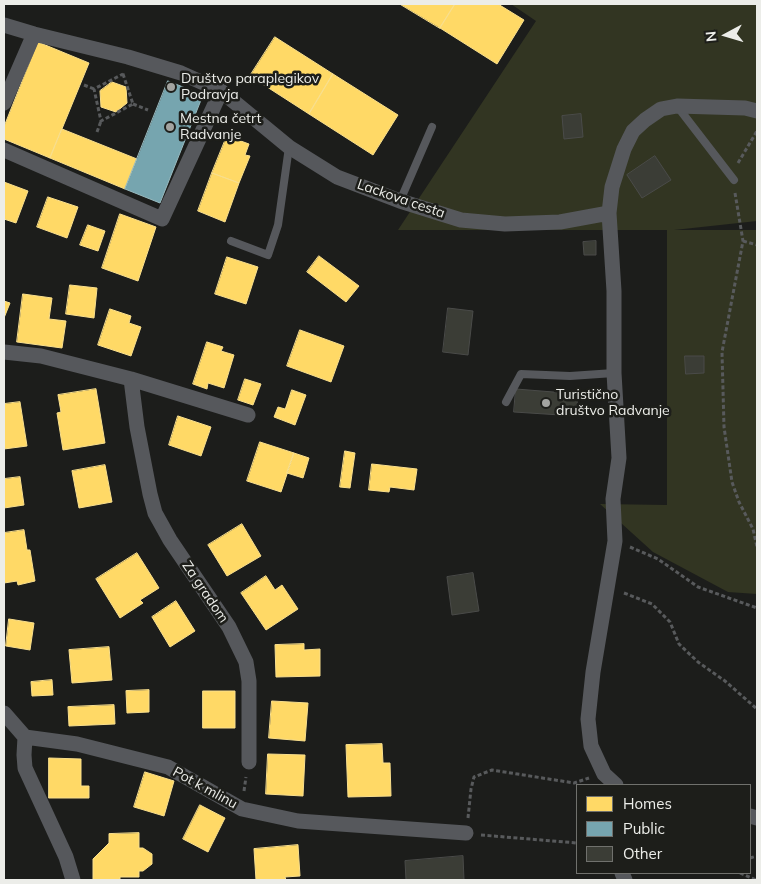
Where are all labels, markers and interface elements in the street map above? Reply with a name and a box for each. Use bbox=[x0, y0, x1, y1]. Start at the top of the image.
north arrow bbox=[701, 10, 751, 60]
text: N bbox=[702, 30, 721, 43]
place label: Društvo paraplegikov Podravja bbox=[181, 71, 319, 104]
marker: Društvo paraplegikov Podravja bbox=[165, 81, 177, 93]
place label: Mestna četrt Radvanje bbox=[180, 111, 261, 144]
marker: Mestna četrt Radvanje bbox=[164, 121, 176, 133]
street label: Lackova cesta bbox=[355, 176, 447, 222]
place label: Turistično društvo Radvanje bbox=[556, 387, 670, 420]
marker: Turistično društvo Radvanje bbox=[540, 397, 552, 409]
street label: Za gradom bbox=[178, 558, 232, 626]
street label: Pot k mlinu bbox=[170, 763, 240, 813]
legend bbox=[576, 784, 751, 874]
text: Homes bbox=[623, 794, 672, 813]
text: Public bbox=[623, 819, 665, 838]
text: Other bbox=[623, 844, 662, 863]

